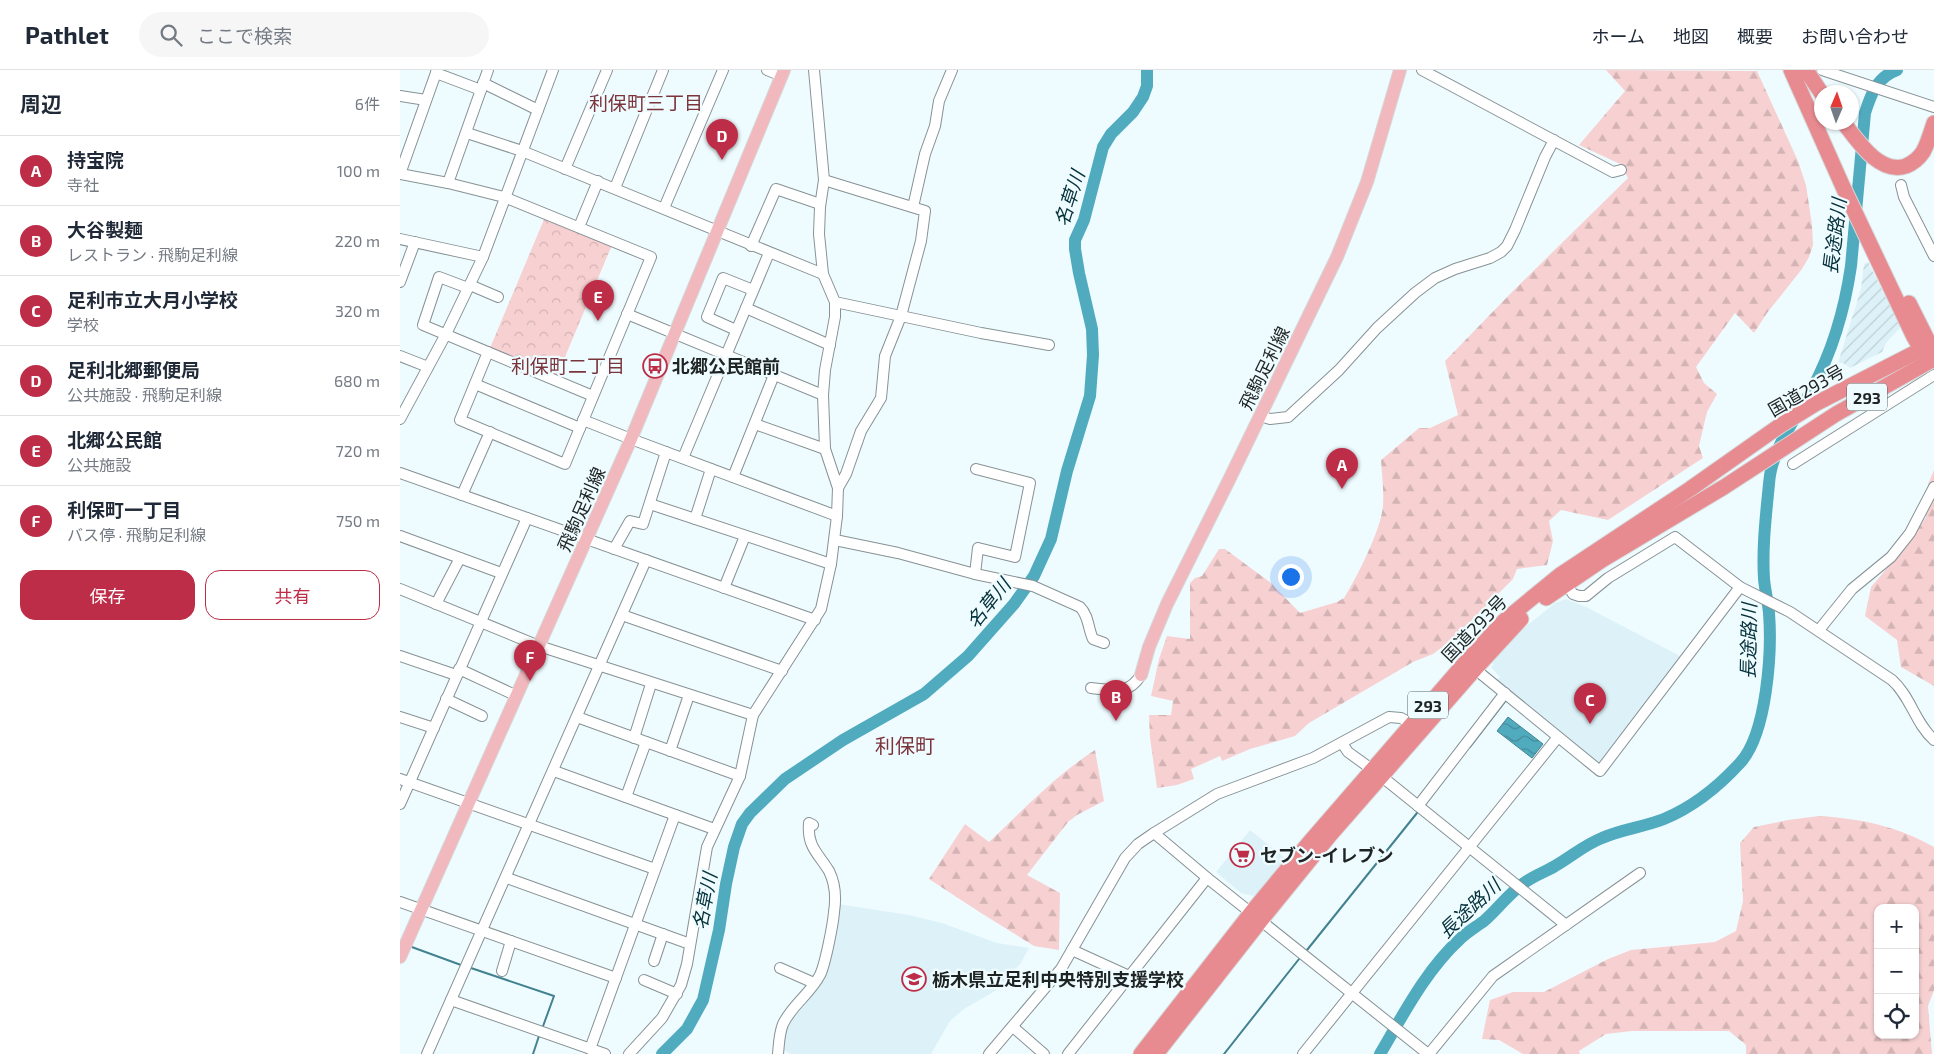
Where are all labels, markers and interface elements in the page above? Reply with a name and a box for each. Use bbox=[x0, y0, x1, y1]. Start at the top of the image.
search box bbox=[139, 12, 489, 57]
text: Pathlet bbox=[25, 20, 109, 49]
icon: search bbox=[157, 21, 185, 49]
text: ここで検索 bbox=[197, 24, 292, 47]
text: ホーム bbox=[1592, 25, 1645, 47]
text: 地図 bbox=[1673, 25, 1709, 47]
text: 概要 bbox=[1737, 25, 1773, 47]
text: お問い合わせ bbox=[1801, 25, 1909, 47]
north arrow bbox=[1814, 85, 1859, 130]
text: 周辺 bbox=[20, 91, 62, 116]
district label: 利保町三丁目 bbox=[589, 91, 703, 114]
text: 6件 bbox=[355, 94, 380, 113]
pin: D bbox=[706, 119, 738, 160]
text: 持宝院 bbox=[67, 148, 124, 171]
text: A bbox=[31, 161, 41, 180]
text: 100 m bbox=[337, 161, 380, 180]
water label: 名草川 bbox=[1049, 165, 1089, 229]
text: 寺社 bbox=[67, 175, 99, 194]
water label: 長途路川 bbox=[1818, 195, 1850, 275]
text: 大谷製麺 bbox=[67, 218, 143, 241]
text: B bbox=[31, 231, 41, 250]
text: 220 m bbox=[335, 231, 380, 250]
text: レストラン · 飛駒足利線 bbox=[67, 245, 238, 264]
pin: E bbox=[582, 280, 614, 321]
text: 足利市立大月小学校 bbox=[67, 288, 238, 311]
text: C bbox=[31, 301, 41, 320]
text: 320 m bbox=[335, 301, 380, 320]
text: 学校 bbox=[67, 315, 99, 334]
street label: 飛駒足利線 bbox=[1234, 323, 1294, 413]
bus stop icon: 北郷公民館前 bbox=[642, 353, 668, 379]
district label: 利保町二丁目 bbox=[511, 354, 625, 377]
place label: 北郷公民館前 bbox=[672, 355, 780, 377]
text: 足利北郷郵便局 bbox=[67, 358, 200, 381]
street label: 国道293号 bbox=[1764, 359, 1848, 421]
text: D bbox=[31, 371, 41, 390]
text: 680 m bbox=[334, 371, 380, 390]
road number: 293 bbox=[1847, 384, 1887, 411]
text: 公共施設 · 飛駒足利線 bbox=[67, 385, 222, 404]
text: 北郷公民館 bbox=[67, 428, 162, 451]
text: E bbox=[31, 441, 41, 460]
text: 720 m bbox=[336, 441, 380, 460]
pin: A bbox=[1326, 448, 1358, 489]
text: 公共施設 bbox=[67, 455, 131, 474]
street label: 飛駒足利線 bbox=[553, 463, 609, 555]
text: 利保町一丁目 bbox=[67, 498, 181, 521]
text: F bbox=[32, 511, 40, 530]
text: 750 m bbox=[336, 511, 380, 530]
text: バス停 · 飛駒足利線 bbox=[67, 525, 206, 544]
your location bbox=[1278, 564, 1304, 590]
button: 保存 bbox=[20, 570, 195, 620]
button: 共有 bbox=[205, 570, 380, 620]
water label: 名草川 bbox=[961, 572, 1016, 632]
street label: 国道293号 bbox=[1437, 590, 1511, 666]
water label: 長途路川 bbox=[1736, 601, 1760, 679]
pin: F bbox=[514, 640, 546, 681]
pin: B bbox=[1100, 680, 1132, 721]
pin: C bbox=[1574, 683, 1606, 724]
road number: 293 bbox=[1408, 692, 1448, 718]
district label: 利保町 bbox=[875, 733, 935, 757]
supermarket icon: セブン-イレブン bbox=[1229, 842, 1255, 868]
place label: セブン-イレブン bbox=[1260, 844, 1393, 866]
water label: 名草川 bbox=[687, 869, 721, 931]
water label: 長途路川 bbox=[1433, 872, 1506, 942]
map controls bbox=[1874, 904, 1919, 1039]
button: + bbox=[1874, 904, 1919, 949]
button: − bbox=[1874, 949, 1919, 994]
school or university icon: 栃木県立足利中央特別支援学校 bbox=[901, 966, 927, 992]
place label: 栃木県立足利中央特別支援学校 bbox=[932, 968, 1184, 990]
button: locate bbox=[1874, 994, 1919, 1039]

